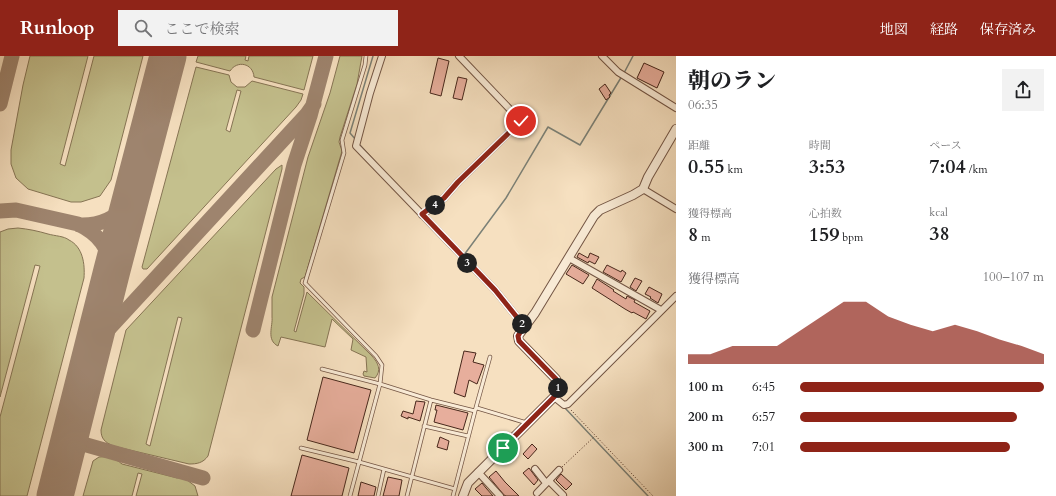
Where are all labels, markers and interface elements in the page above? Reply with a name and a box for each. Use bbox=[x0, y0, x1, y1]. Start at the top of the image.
search box bbox=[118, 10, 398, 46]
text: Runloop bbox=[20, 15, 94, 41]
icon: search bbox=[132, 17, 154, 39]
text: ここで検索 bbox=[164, 19, 239, 39]
text: 地図 bbox=[880, 20, 908, 39]
text: 経路 bbox=[930, 20, 958, 39]
text: 保存済み bbox=[980, 20, 1036, 39]
text: 朝のラン bbox=[688, 66, 776, 96]
button: share bbox=[1002, 69, 1044, 111]
text: 06:35 bbox=[688, 96, 718, 114]
pin bbox=[504, 104, 538, 138]
icon: check bbox=[510, 110, 532, 132]
text: 距離 bbox=[688, 138, 710, 153]
text: 時間 bbox=[809, 138, 831, 153]
text: ペース bbox=[929, 138, 962, 153]
text: 0.55 bbox=[688, 153, 725, 180]
text: 3:53 bbox=[809, 153, 845, 180]
text: 7:04 bbox=[929, 153, 966, 180]
text: km bbox=[725, 162, 743, 177]
text: /km bbox=[966, 162, 988, 177]
pin: 4 bbox=[425, 195, 445, 215]
text: 4 bbox=[432, 197, 438, 212]
text: kcal bbox=[929, 205, 948, 220]
text: 獲得標高 bbox=[688, 206, 732, 221]
text: 心拍数 bbox=[809, 206, 842, 221]
text: 38 bbox=[929, 220, 950, 247]
text: 8 bbox=[688, 221, 698, 248]
text: 159 bbox=[809, 221, 839, 248]
text: m bbox=[698, 230, 711, 245]
text: bpm bbox=[839, 230, 863, 245]
pin: 3 bbox=[457, 253, 477, 273]
text: 3 bbox=[464, 255, 470, 270]
text: 100–107 m bbox=[982, 268, 1044, 286]
text: 獲得標高 bbox=[688, 270, 740, 288]
pin: 2 bbox=[512, 314, 532, 334]
text: 2 bbox=[519, 316, 525, 331]
pin: 1 bbox=[548, 378, 568, 398]
text: 100 m bbox=[688, 378, 723, 396]
text: 6:45 bbox=[752, 378, 775, 396]
text: 1 bbox=[555, 380, 561, 395]
text: 200 m bbox=[688, 408, 723, 426]
text: 6:57 bbox=[752, 408, 775, 426]
pin bbox=[486, 431, 520, 465]
icon: arrive bbox=[492, 437, 514, 459]
text: 300 m bbox=[688, 438, 723, 456]
text: 7:01 bbox=[752, 438, 775, 456]

